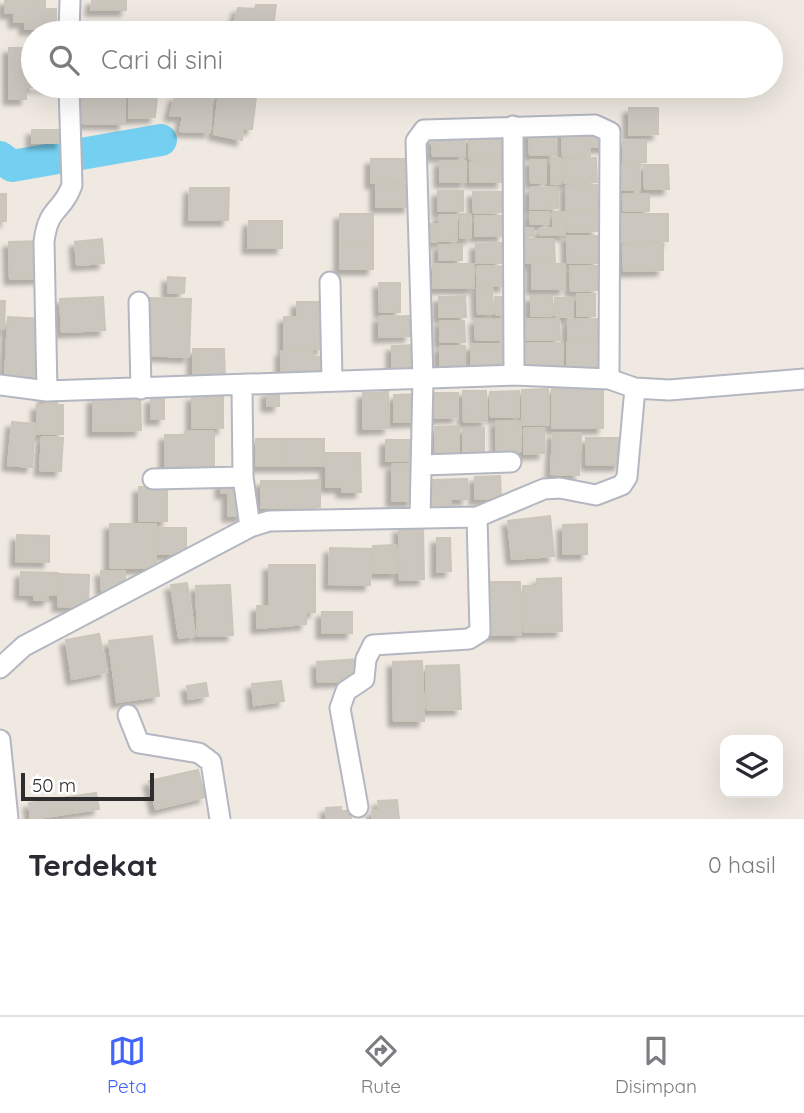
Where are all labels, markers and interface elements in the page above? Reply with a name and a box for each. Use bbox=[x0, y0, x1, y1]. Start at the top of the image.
search box bbox=[21, 21, 783, 98]
icon: search bbox=[45, 41, 83, 79]
text: Cari di sini bbox=[101, 43, 223, 76]
map controls bbox=[720, 735, 783, 798]
button: layers bbox=[720, 735, 783, 798]
scale bar bbox=[21, 770, 154, 802]
text: 50 m bbox=[32, 773, 76, 797]
text: Terdekat bbox=[28, 846, 158, 884]
text: 0 hasil bbox=[708, 850, 776, 879]
tab: Peta bbox=[107, 1032, 147, 1098]
tab: Rute bbox=[361, 1032, 401, 1098]
tab: Disimpan bbox=[615, 1032, 697, 1098]

